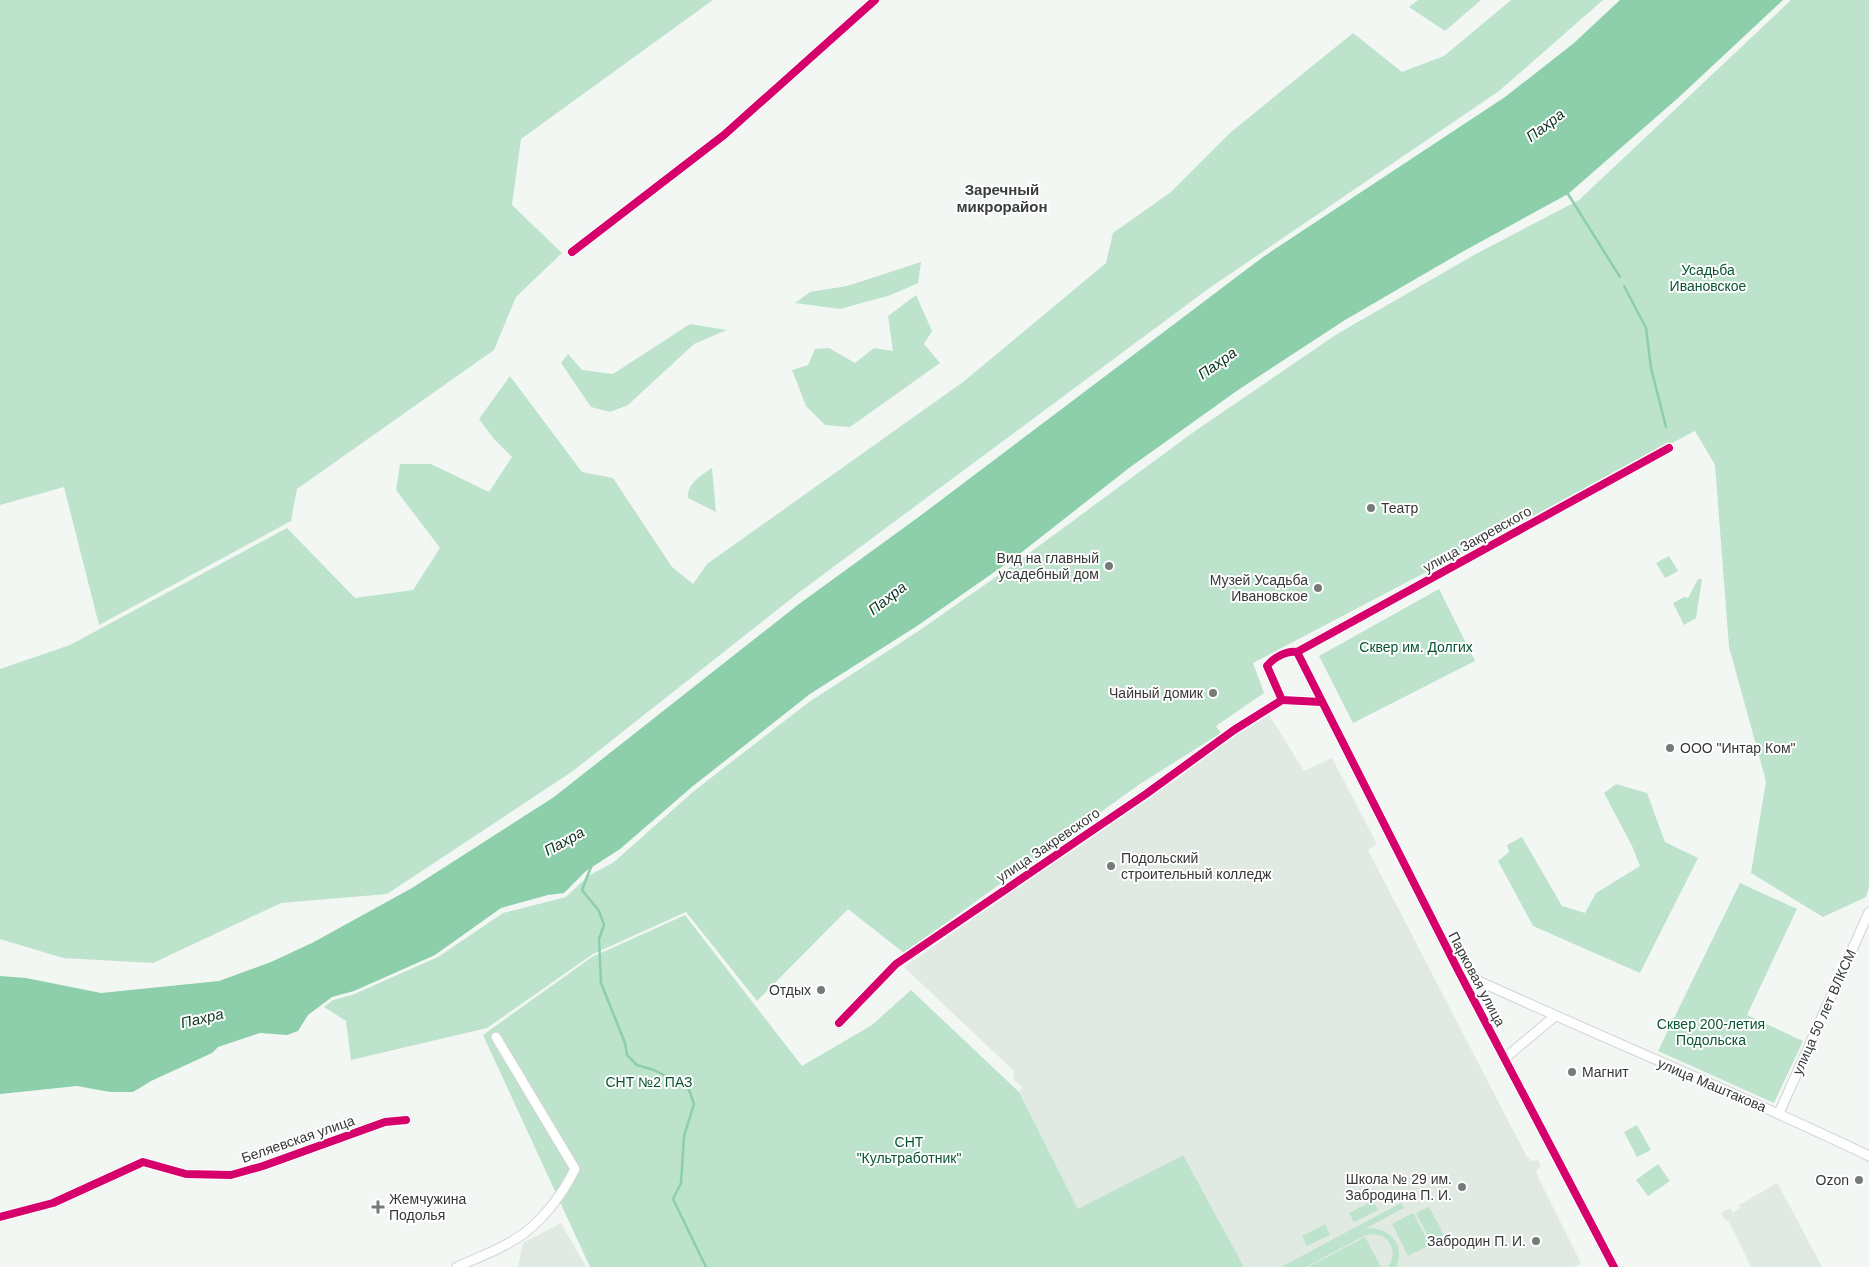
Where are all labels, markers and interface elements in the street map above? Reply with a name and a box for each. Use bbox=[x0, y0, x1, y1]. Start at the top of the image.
water label: Пахра bbox=[1523, 105, 1567, 145]
district label: Заречный микрорайон bbox=[956, 181, 1048, 215]
park label: Усадьба Ивановское bbox=[1670, 262, 1747, 294]
water label: Пахра bbox=[1194, 344, 1240, 382]
place label: Театр bbox=[1381, 500, 1418, 516]
marker: Театр bbox=[1365, 502, 1377, 514]
street label: улица Закревского bbox=[1420, 503, 1534, 575]
place label: Вид на главный усадебный дом bbox=[997, 550, 1099, 582]
marker: Вид на главный усадебный дом bbox=[1103, 560, 1115, 572]
place label: Музей Усадьба Ивановское bbox=[1210, 572, 1308, 604]
water label: Пахра bbox=[865, 578, 909, 618]
marker: Музей Усадьба Ивановское bbox=[1312, 582, 1324, 594]
park label: Сквер им. Долгих bbox=[1359, 639, 1473, 655]
place label: Чайный домик bbox=[1109, 685, 1204, 701]
marker: Чайный домик bbox=[1207, 687, 1219, 699]
place label: ООО "Интар Ком" bbox=[1680, 740, 1796, 756]
marker: ООО "Интар Ком" bbox=[1664, 742, 1676, 754]
street label: улица Закревского bbox=[993, 804, 1103, 886]
water label: Пахра bbox=[541, 823, 587, 859]
place label: Подольский строительный колледж bbox=[1121, 850, 1272, 882]
marker: Подольский строительный колледж bbox=[1105, 860, 1117, 872]
street label: Парковая улица bbox=[1445, 929, 1509, 1029]
street label: улица 50 лет ВЛКСМ bbox=[1789, 947, 1859, 1077]
place label: Отдых bbox=[769, 982, 811, 998]
marker: Отдых bbox=[815, 984, 827, 996]
water label: Пахра bbox=[179, 1005, 225, 1031]
park label: Сквер 200-летия Подольска bbox=[1657, 1016, 1765, 1048]
street label: улица Маштакова bbox=[1655, 1055, 1769, 1115]
place label: Магнит bbox=[1582, 1064, 1629, 1080]
marker: Магнит bbox=[1566, 1066, 1578, 1078]
park label: СНТ №2 ПАЗ bbox=[605, 1074, 693, 1090]
street label: Беляевская улица bbox=[239, 1112, 357, 1166]
park label: СНТ "Культработник" bbox=[857, 1134, 961, 1166]
place label: Школа № 29 им. Забродина П. И. bbox=[1345, 1171, 1452, 1203]
place label: Ozon bbox=[1816, 1172, 1849, 1188]
marker: Ozon bbox=[1853, 1174, 1865, 1186]
marker: Школа № 29 им. Забродина П. И. bbox=[1456, 1181, 1468, 1193]
place label: Жемчужина Подолья bbox=[389, 1191, 467, 1223]
marker: Жемчужина Подолья bbox=[371, 1200, 385, 1214]
place label: Забродин П. И. bbox=[1427, 1233, 1526, 1249]
marker: Забродин П. И. bbox=[1530, 1235, 1542, 1247]

